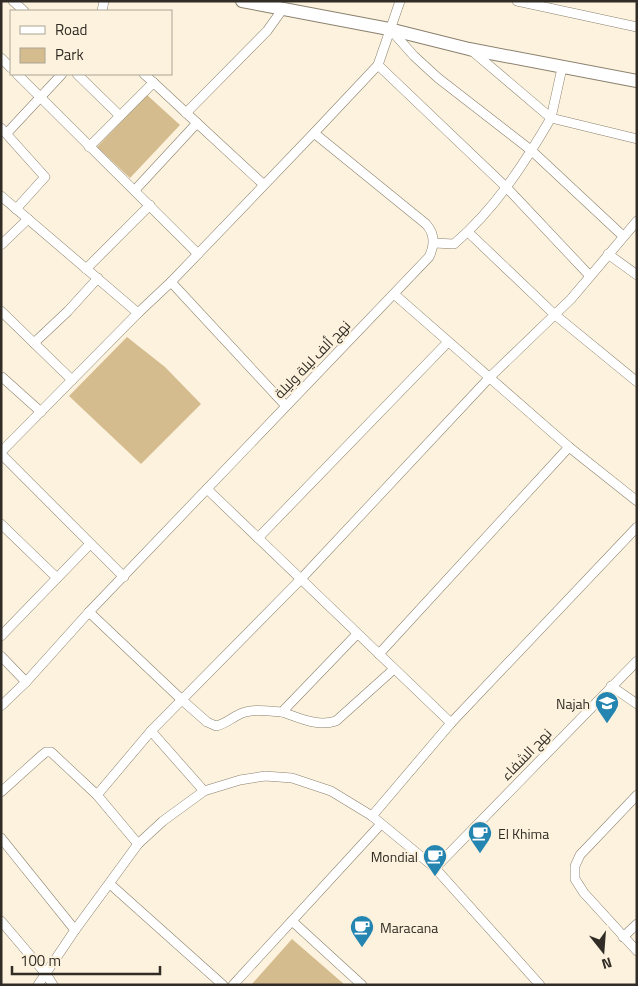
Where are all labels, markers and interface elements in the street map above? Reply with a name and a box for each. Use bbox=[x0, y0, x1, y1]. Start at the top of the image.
legend bbox=[10, 10, 172, 75]
text: Road bbox=[55, 18, 87, 41]
text: Park bbox=[55, 43, 84, 66]
street label: نهج ألف ليلة وليلة bbox=[269, 315, 355, 403]
school or university icon: Najah bbox=[594, 690, 620, 724]
place label: Najah bbox=[556, 693, 590, 714]
street label: نهج الشفاء bbox=[496, 723, 556, 785]
cafe icon: El Khima bbox=[467, 820, 493, 854]
place label: El Khima bbox=[498, 823, 549, 844]
cafe icon: Mondial bbox=[422, 843, 448, 877]
place label: Mondial bbox=[371, 846, 418, 867]
cafe icon: Maracana bbox=[349, 914, 375, 948]
place label: Maracana bbox=[380, 917, 438, 938]
north arrow bbox=[578, 926, 628, 976]
scale bar bbox=[12, 944, 160, 976]
text: 100 m bbox=[20, 949, 61, 972]
text: N bbox=[599, 952, 615, 975]

